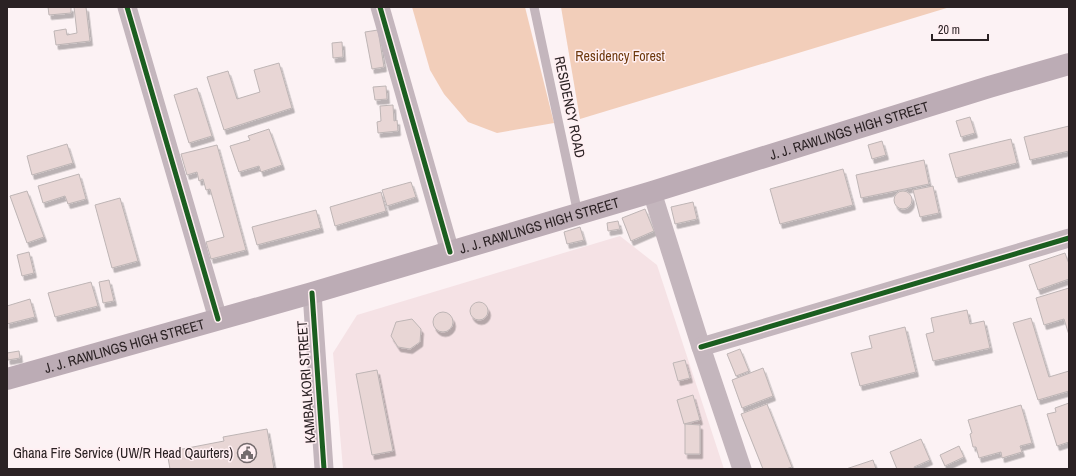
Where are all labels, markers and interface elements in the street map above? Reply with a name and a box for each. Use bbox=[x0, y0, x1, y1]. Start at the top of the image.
scale bar bbox=[932, 16, 988, 42]
text: 20 m bbox=[938, 22, 960, 38]
park label: Residency Forest bbox=[575, 47, 665, 65]
street label: RESIDENCY ROAD bbox=[550, 55, 590, 159]
street label: J. J. RAWLINGS HIGH STREET bbox=[767, 97, 931, 164]
street label: J. J. RAWLINGS HIGH STREET bbox=[457, 193, 621, 258]
street label: J. J. RAWLINGS HIGH STREET bbox=[42, 315, 207, 377]
street label: KAMBALKORI STREET bbox=[293, 320, 319, 444]
public building icon: Ghana Fire Service (UW/R Head Qaurters) bbox=[236, 442, 258, 464]
place label: Ghana Fire Service (UW/R Head Qaurters) bbox=[13, 444, 233, 462]

